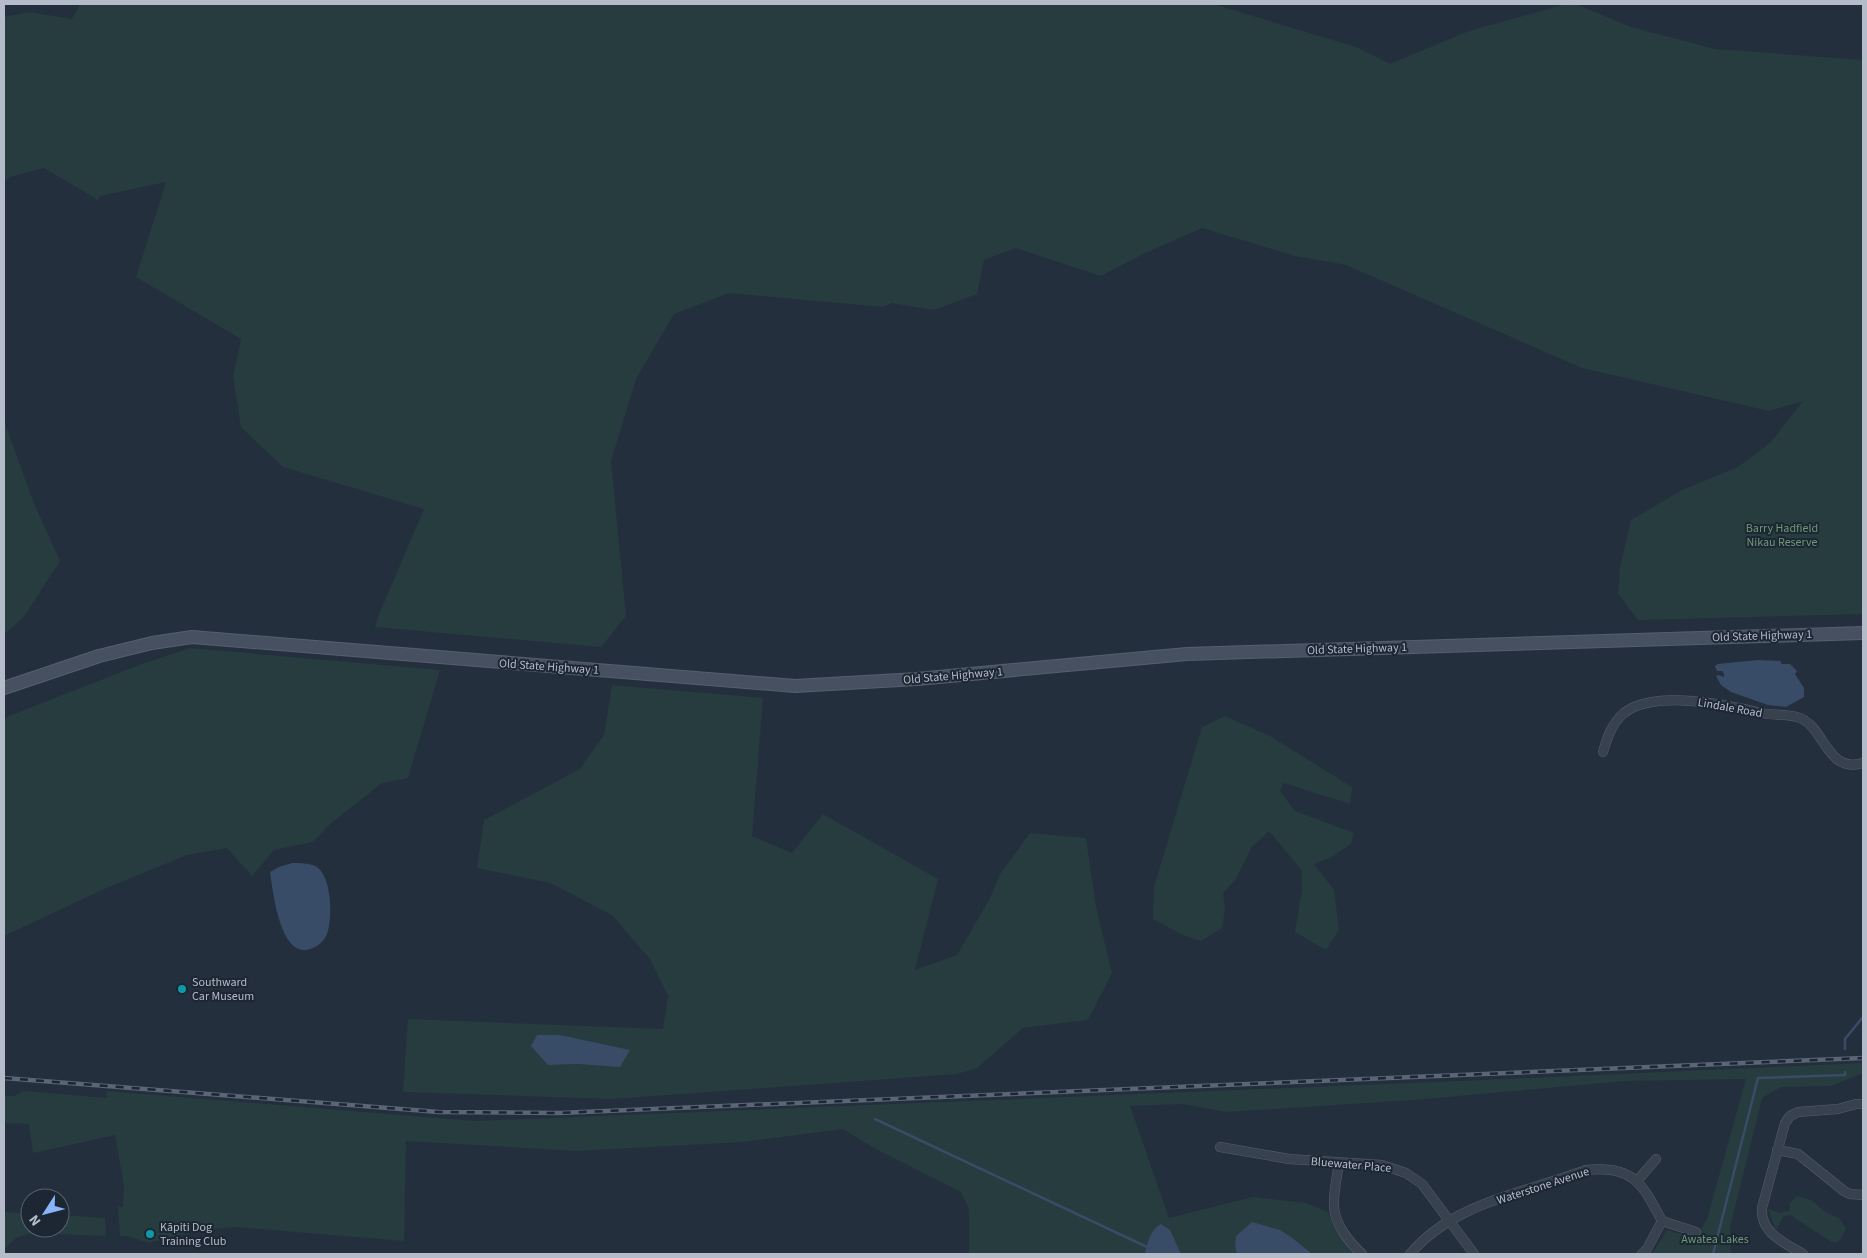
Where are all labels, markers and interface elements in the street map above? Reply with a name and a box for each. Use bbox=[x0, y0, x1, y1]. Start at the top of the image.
park label: Barry Hadfield Nikau Reserve bbox=[1746, 520, 1818, 551]
street label: Old State Highway 1 bbox=[1712, 626, 1812, 646]
street label: Old State Highway 1 bbox=[1307, 639, 1407, 659]
street label: Old State Highway 1 bbox=[499, 655, 600, 679]
street label: Old State Highway 1 bbox=[902, 663, 1004, 689]
street label: Lindale Road bbox=[1696, 694, 1764, 722]
place label: Southward Car Museum bbox=[192, 974, 254, 1005]
marker: Southward Car Museum bbox=[176, 983, 188, 995]
street label: Bluewater Place bbox=[1310, 1153, 1392, 1177]
street label: Waterstone Avenue bbox=[1495, 1163, 1591, 1209]
north arrow bbox=[20, 1188, 70, 1238]
text: N bbox=[24, 1210, 46, 1230]
place label: Kāpiti Dog Training Club bbox=[160, 1219, 227, 1250]
marker: Kāpiti Dog Training Club bbox=[144, 1228, 156, 1240]
park label: Awatea Lakes bbox=[1681, 1231, 1749, 1248]

